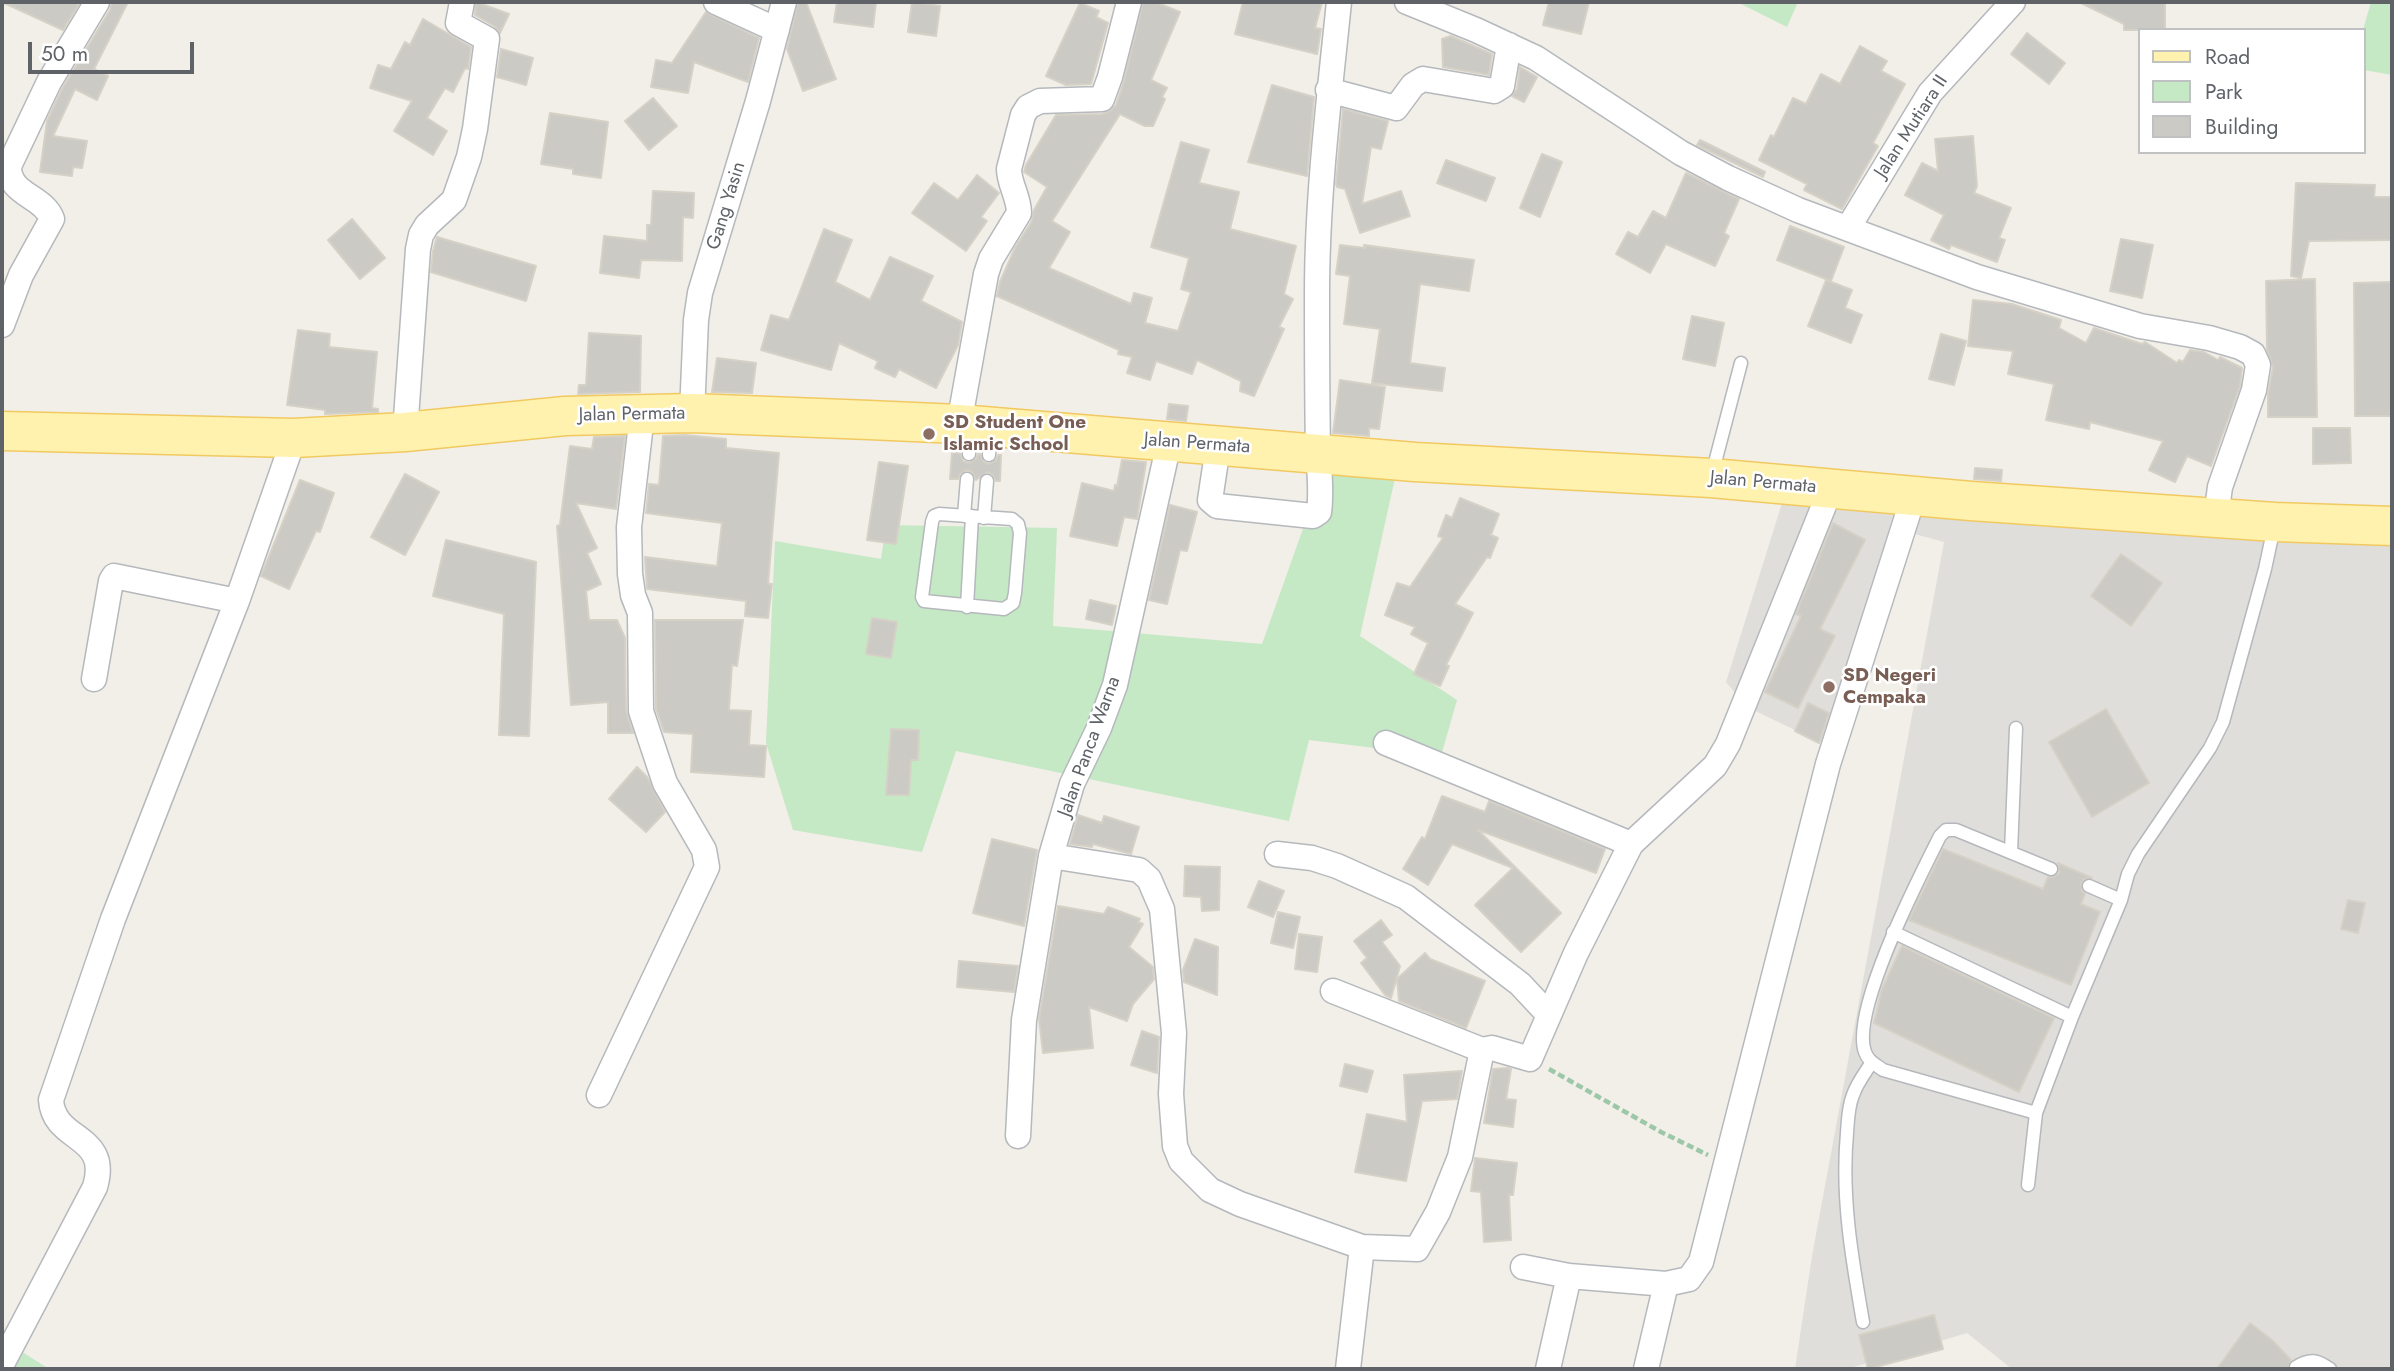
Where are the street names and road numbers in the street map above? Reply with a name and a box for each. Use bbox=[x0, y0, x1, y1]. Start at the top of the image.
street label: Jalan Mutiara II bbox=[1870, 71, 1954, 183]
street label: Gang Yasin bbox=[703, 159, 751, 253]
street label: Jalan Permata bbox=[578, 403, 686, 427]
street label: Jalan Permata bbox=[1143, 429, 1251, 459]
street label: Jalan Permata bbox=[1709, 467, 1817, 499]
street label: Jalan Panca Warna bbox=[1054, 674, 1126, 820]

